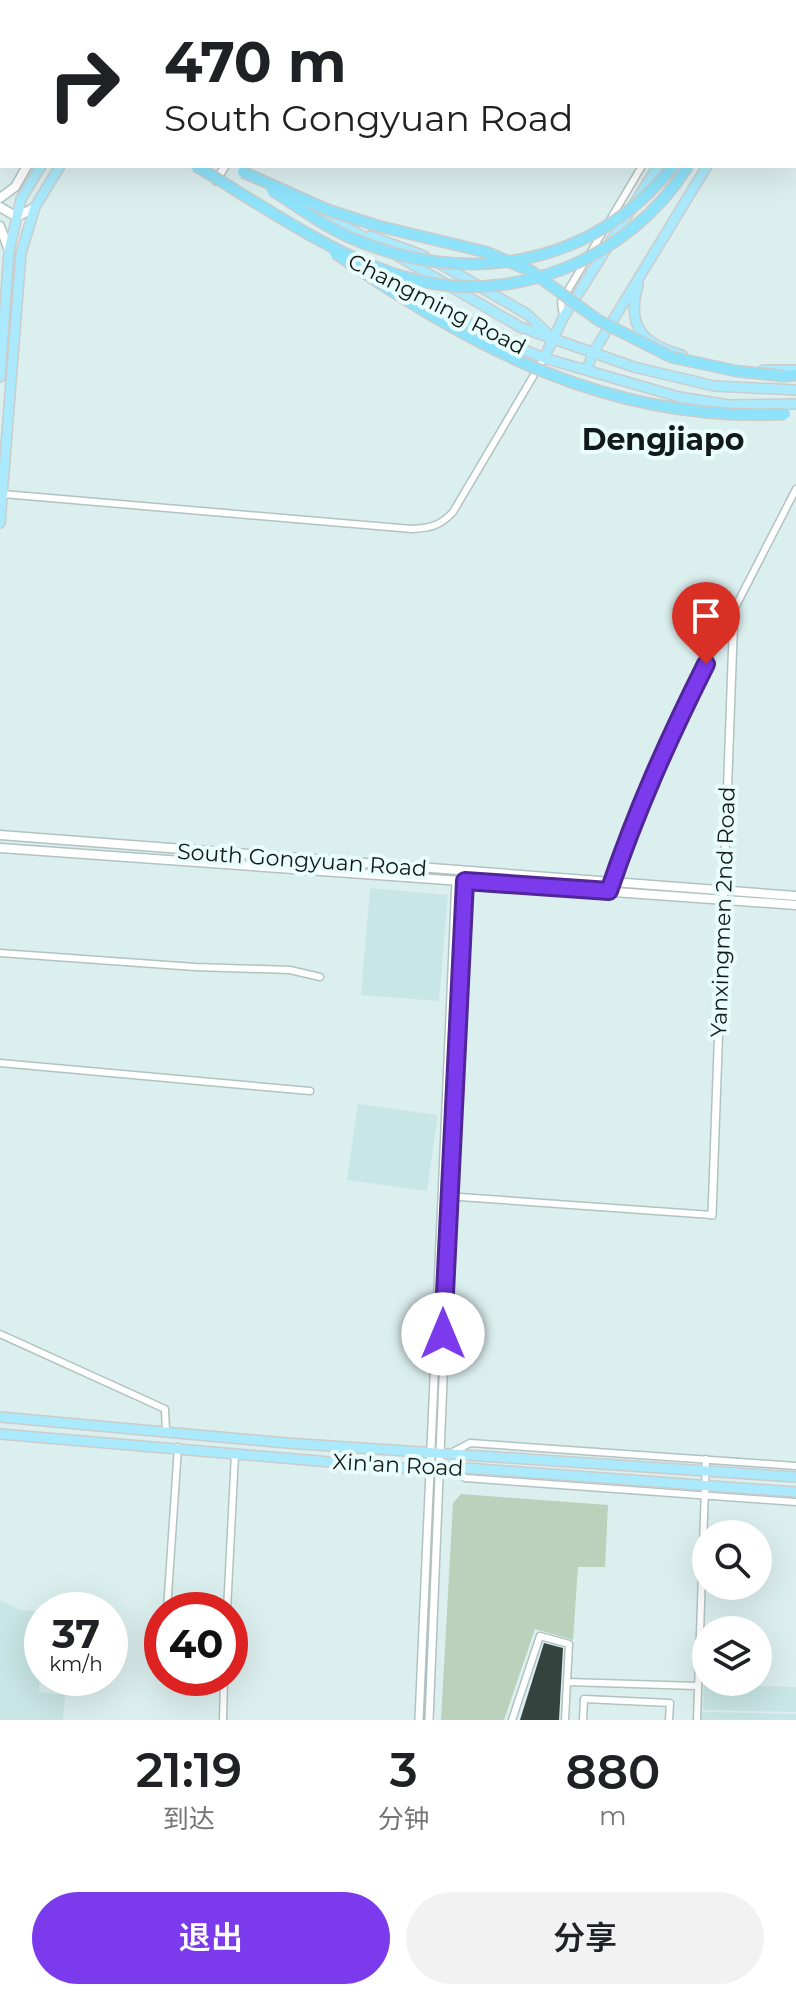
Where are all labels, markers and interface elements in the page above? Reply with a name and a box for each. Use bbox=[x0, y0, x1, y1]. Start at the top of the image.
text: 470 m bbox=[164, 28, 346, 96]
icon: right bbox=[32, 32, 136, 136]
text: South Gongyuan Road bbox=[164, 96, 573, 140]
street label: Changming Road bbox=[344, 248, 530, 360]
district label: Dengjiapo bbox=[582, 421, 744, 458]
pin bbox=[672, 582, 740, 664]
icon: arrive bbox=[684, 594, 728, 638]
street label: Yanxingmen 2nd Road bbox=[705, 786, 741, 1038]
street label: South Gongyuan Road bbox=[176, 838, 428, 882]
position arrow bbox=[401, 1292, 485, 1376]
street label: Xin'an Road bbox=[332, 1448, 464, 1482]
map controls bbox=[692, 1520, 772, 1696]
button: search bbox=[692, 1520, 772, 1600]
speed limit sign: 40 bbox=[144, 1592, 248, 1696]
text: 37 bbox=[52, 1609, 100, 1658]
button: layers bbox=[692, 1616, 772, 1696]
text: km/h bbox=[49, 1652, 103, 1676]
text: 21:19 bbox=[136, 1741, 242, 1799]
text: 3 bbox=[390, 1741, 418, 1799]
text: 880 bbox=[565, 1743, 660, 1801]
text: m bbox=[599, 1800, 627, 1832]
text: 到达 bbox=[163, 1803, 215, 1835]
text: 分钟 bbox=[378, 1803, 430, 1835]
button: 退出 bbox=[32, 1892, 390, 1984]
button: 分享 bbox=[406, 1892, 764, 1984]

